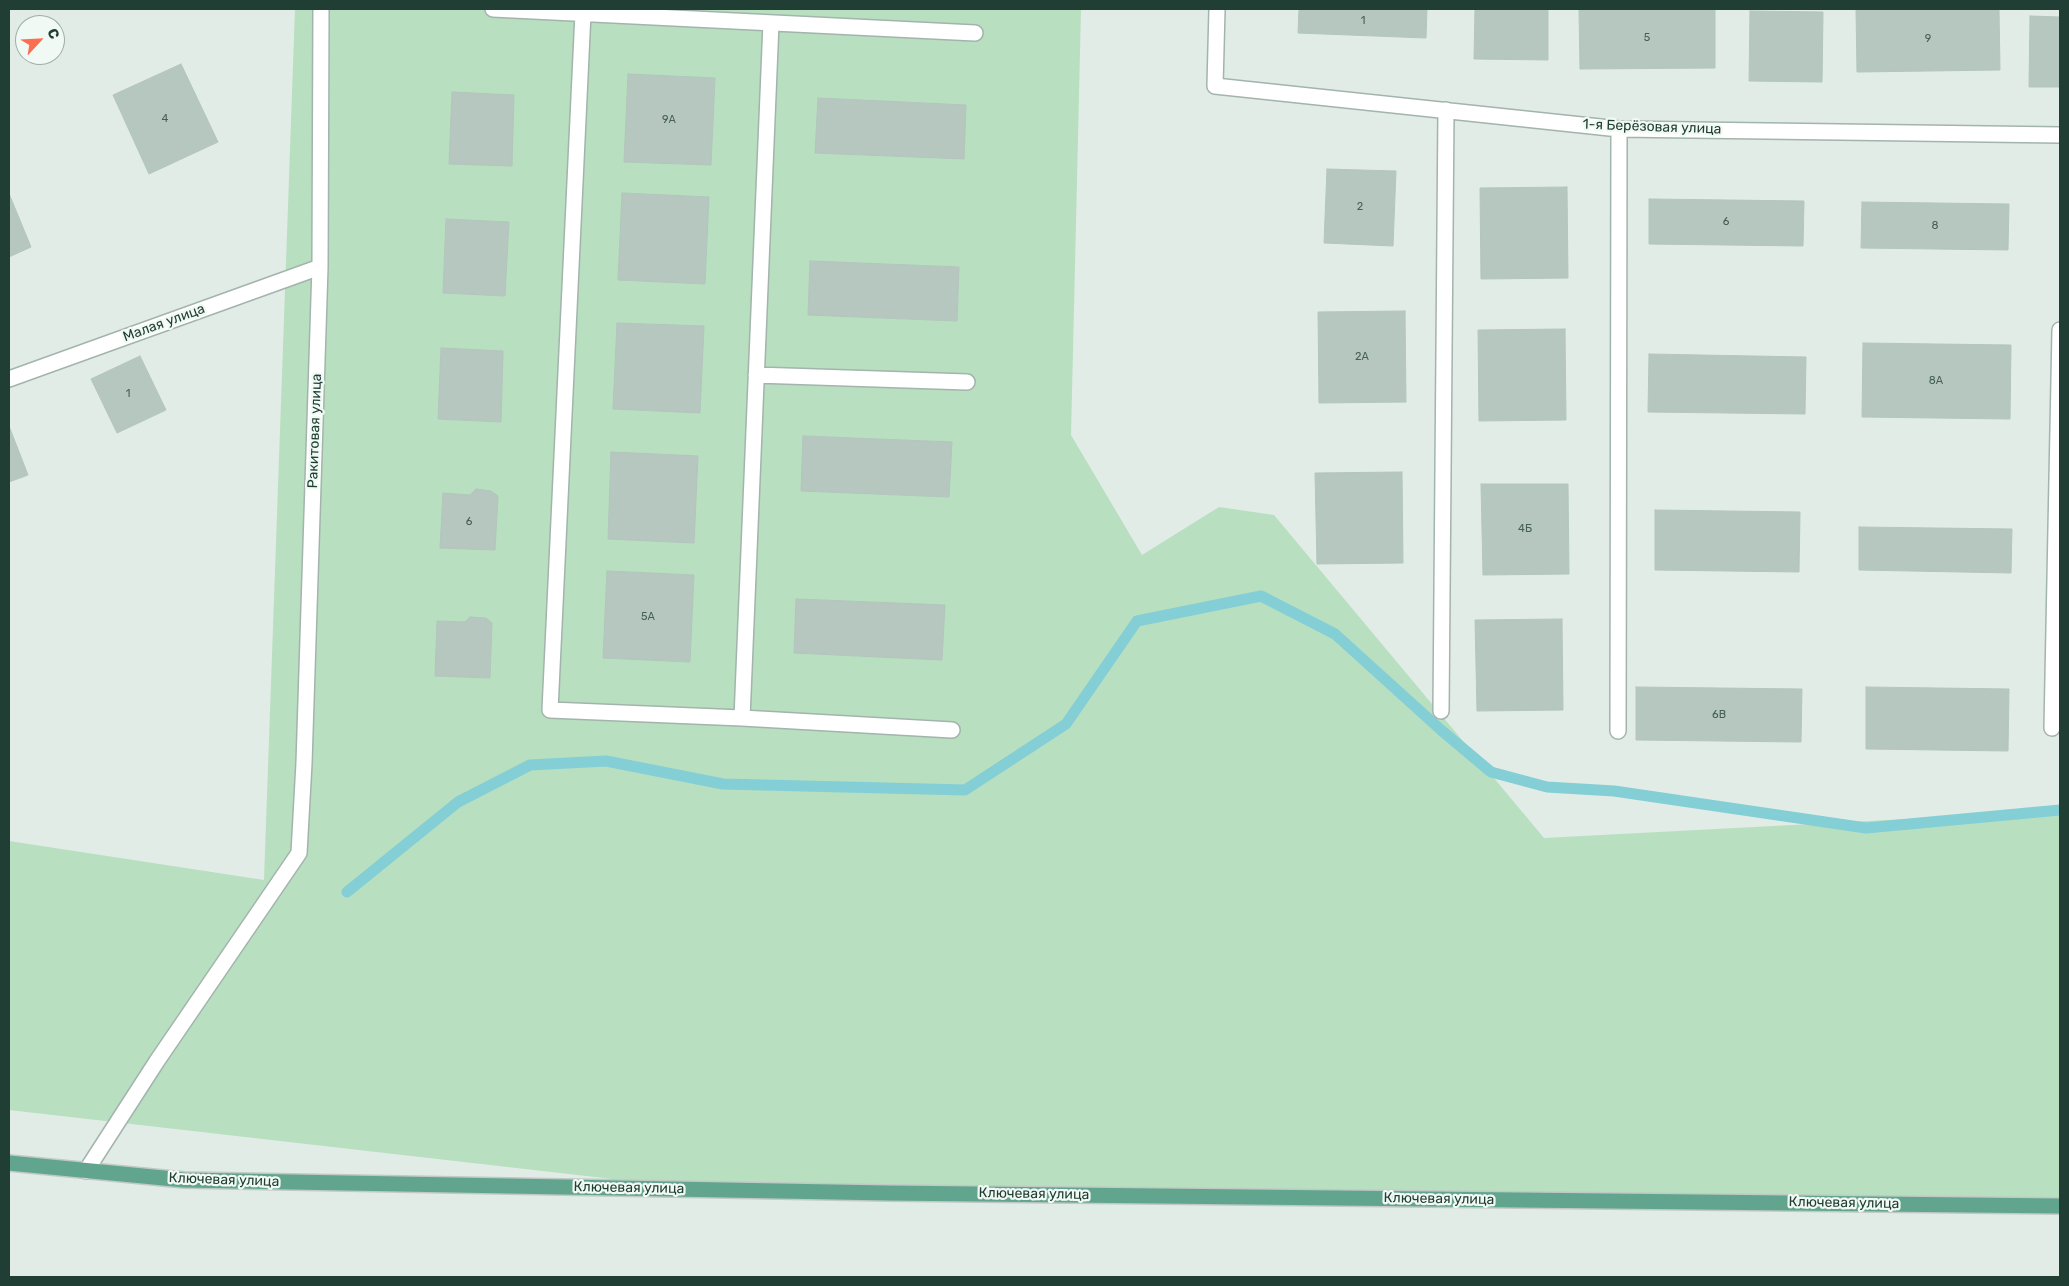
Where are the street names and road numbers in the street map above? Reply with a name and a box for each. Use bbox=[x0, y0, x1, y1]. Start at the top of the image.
street label: 1-я Берёзовая улица bbox=[1582, 116, 1722, 138]
street label: Малая улица bbox=[121, 300, 207, 346]
street label: Ракитовая улица bbox=[305, 373, 325, 489]
street label: Ключевая улица bbox=[168, 1170, 280, 1190]
street label: Ключевая улица bbox=[574, 1179, 684, 1197]
street label: Ключевая улица bbox=[979, 1185, 1089, 1203]
street label: Ключевая улица bbox=[1384, 1190, 1494, 1208]
street label: Ключевая улица bbox=[1789, 1194, 1899, 1212]

